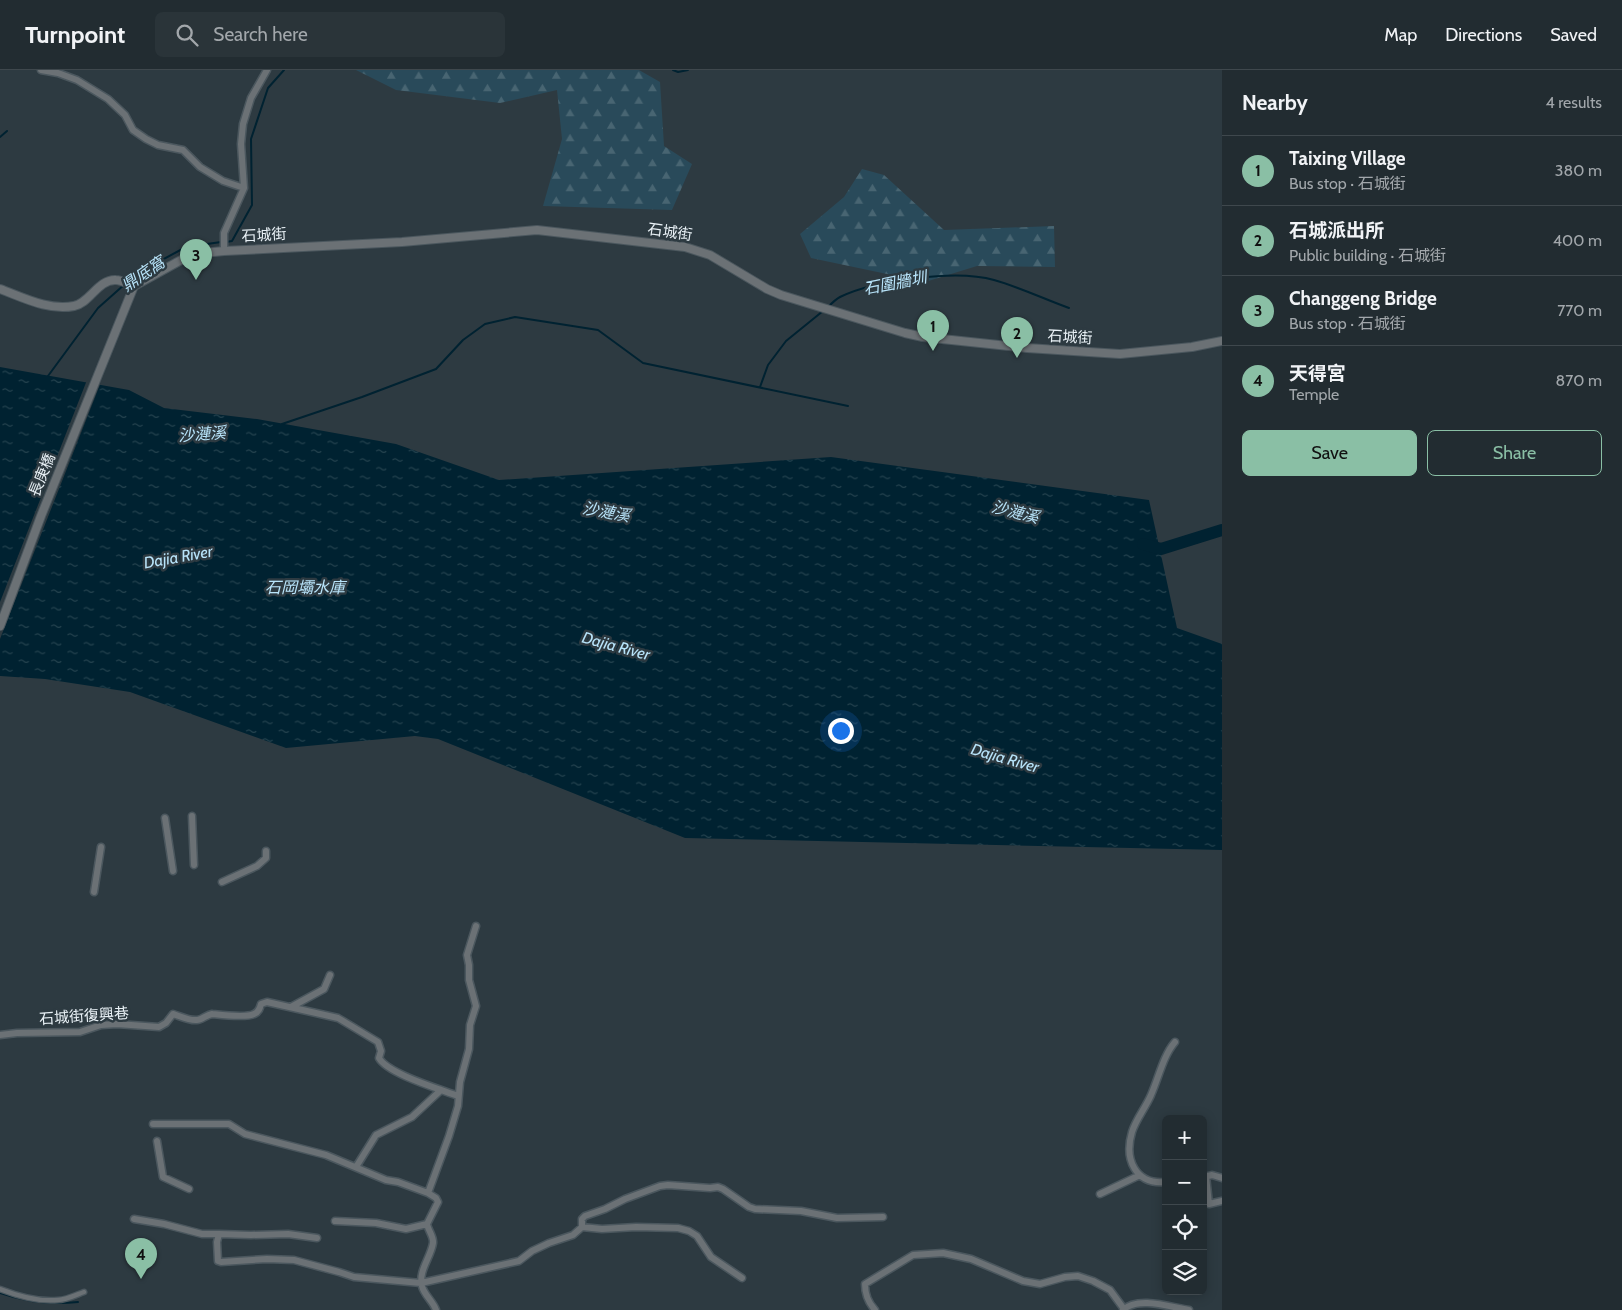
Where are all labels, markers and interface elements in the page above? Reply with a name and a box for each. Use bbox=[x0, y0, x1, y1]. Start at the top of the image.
search box bbox=[155, 12, 505, 57]
text: Turnpoint bbox=[25, 20, 125, 49]
icon: search bbox=[173, 21, 201, 49]
text: Search here bbox=[213, 23, 308, 46]
text: Map bbox=[1384, 24, 1417, 46]
text: Directions bbox=[1445, 24, 1522, 46]
text: Saved bbox=[1550, 24, 1597, 46]
text: Nearby bbox=[1242, 90, 1308, 115]
text: 4 results bbox=[1545, 93, 1602, 112]
text: Taixing Village bbox=[1289, 147, 1406, 170]
text: 1 bbox=[1255, 161, 1261, 180]
text: 380 m bbox=[1555, 161, 1602, 180]
text: Bus stop · 石城街 bbox=[1289, 174, 1406, 193]
text: 石城派出所 bbox=[1289, 219, 1384, 242]
street label: 石城街 bbox=[646, 220, 694, 244]
street label: 石城街 bbox=[241, 225, 287, 245]
text: 2 bbox=[1254, 231, 1262, 250]
text: 400 m bbox=[1553, 231, 1602, 250]
pin: 3 bbox=[180, 239, 212, 280]
text: Public building · 石城街 bbox=[1289, 246, 1446, 265]
water label: 鼎底窩 bbox=[118, 251, 171, 295]
water label: 石圍牆圳 bbox=[862, 267, 930, 298]
text: Changgeng Bridge bbox=[1289, 287, 1437, 310]
text: 3 bbox=[1254, 301, 1262, 320]
text: 770 m bbox=[1557, 301, 1602, 320]
pin: 1 bbox=[917, 310, 949, 351]
text: Bus stop · 石城街 bbox=[1289, 314, 1406, 333]
pin: 2 bbox=[1001, 317, 1033, 358]
street label: 石城街 bbox=[1047, 327, 1093, 347]
text: 天得宮 bbox=[1289, 362, 1346, 385]
text: 4 bbox=[1253, 371, 1263, 390]
text: 870 m bbox=[1556, 371, 1602, 390]
text: Temple bbox=[1289, 385, 1339, 404]
water label: 沙漣溪 bbox=[177, 423, 229, 445]
button: Save bbox=[1242, 430, 1417, 476]
button: Share bbox=[1427, 430, 1602, 476]
street label: 長庚橋 bbox=[25, 451, 59, 499]
water label: 沙漣溪 bbox=[989, 497, 1043, 528]
water label: 沙漣溪 bbox=[581, 498, 633, 526]
water label: Dajia River bbox=[142, 541, 215, 572]
water label: 石岡壩水庫 bbox=[265, 578, 348, 597]
water label: Dajia River bbox=[580, 628, 653, 664]
your location bbox=[828, 718, 854, 744]
water label: Dajia River bbox=[969, 739, 1042, 777]
street label: 石城街復興巷 bbox=[38, 1004, 130, 1028]
map controls bbox=[1162, 1115, 1207, 1295]
button: + bbox=[1162, 1115, 1207, 1160]
button: − bbox=[1162, 1160, 1207, 1205]
button: locate bbox=[1162, 1205, 1207, 1250]
pin: 4 bbox=[125, 1238, 157, 1279]
button: layers bbox=[1162, 1250, 1207, 1295]

